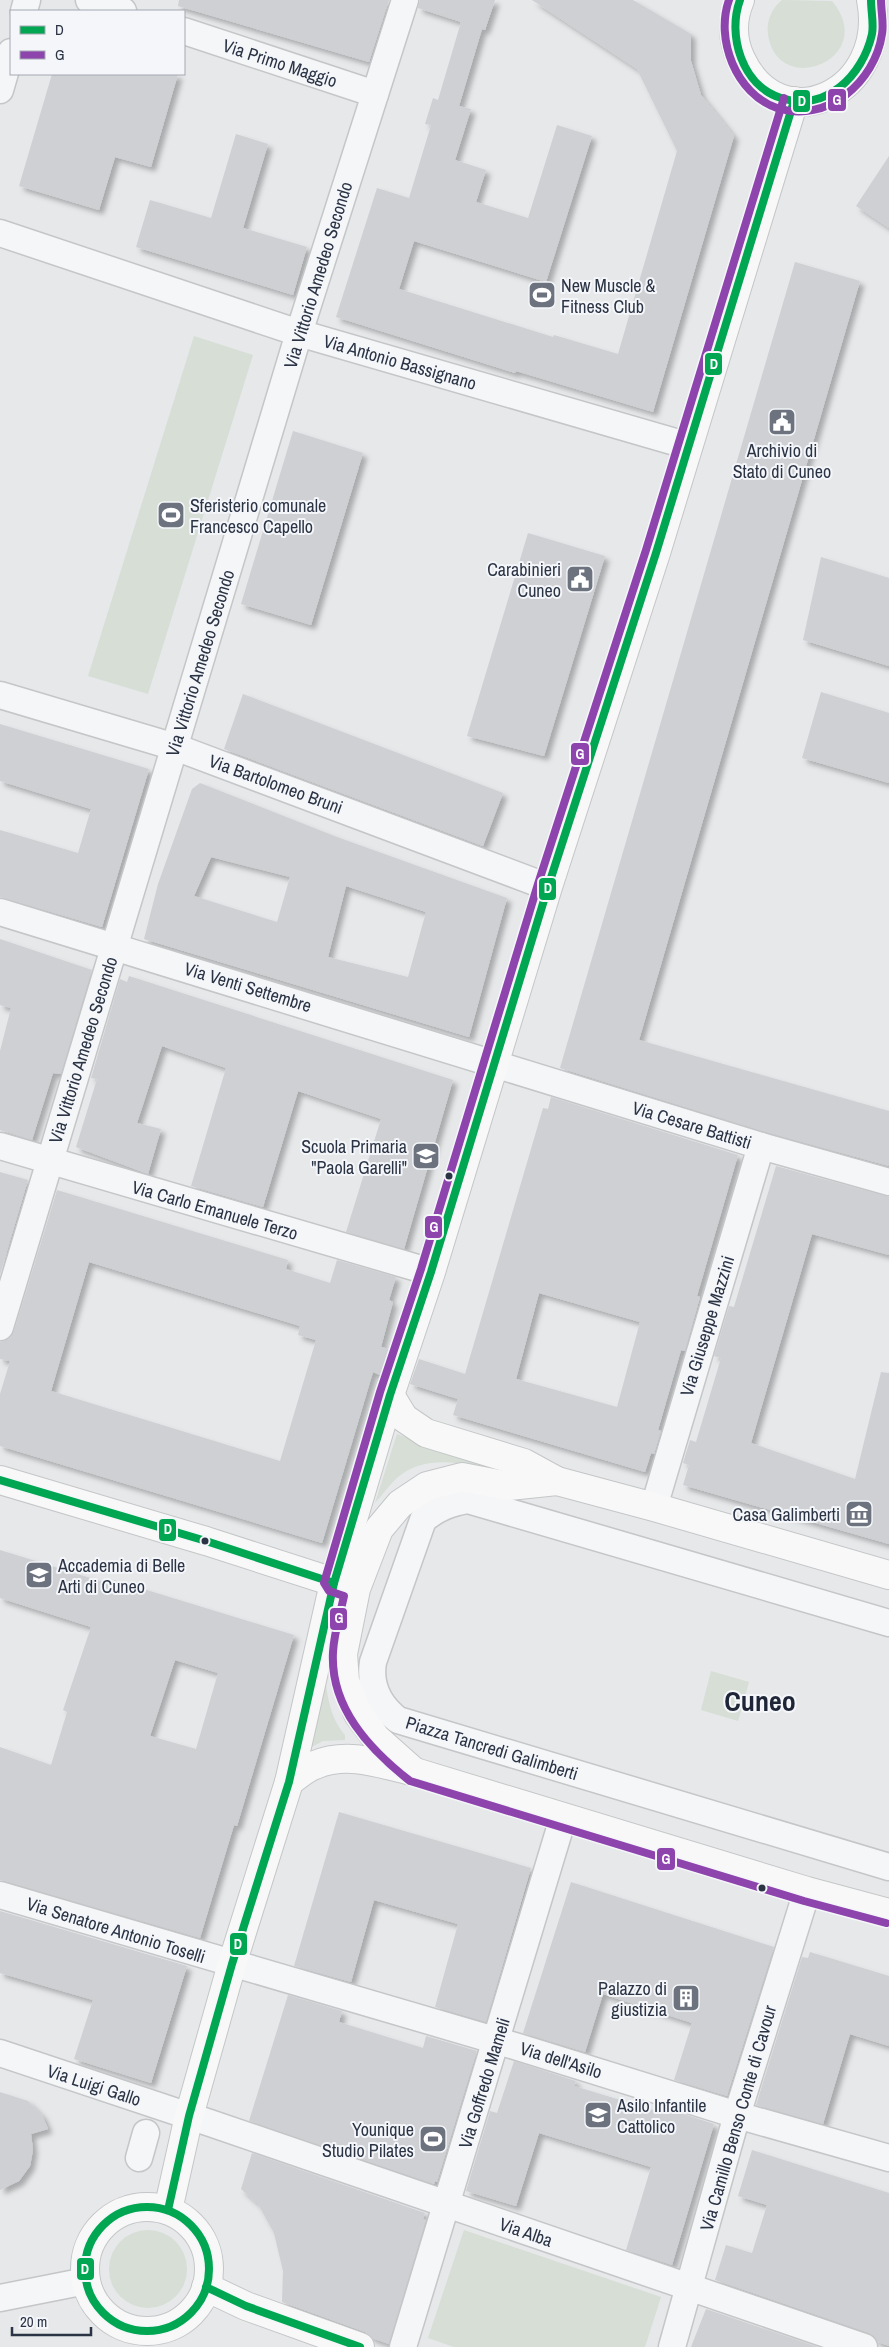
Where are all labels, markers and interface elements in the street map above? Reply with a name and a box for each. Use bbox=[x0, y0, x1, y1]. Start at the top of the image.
legend bbox=[10, 10, 185, 75]
text: D bbox=[55, 19, 64, 40]
street label: Via Primo Maggio bbox=[220, 33, 340, 93]
text: G bbox=[55, 44, 65, 65]
line badge: G bbox=[827, 88, 847, 112]
line badge: D bbox=[792, 89, 811, 113]
text: G bbox=[833, 91, 842, 109]
text: D bbox=[798, 92, 806, 110]
street label: Via Vittorio Amedeo Secondo bbox=[278, 179, 358, 371]
place label: New Muscle & Fitness Club bbox=[561, 273, 655, 319]
sports icon: New Muscle & Fitness Club bbox=[527, 280, 557, 310]
street label: Via Antonio Bassignano bbox=[321, 328, 479, 396]
line badge: D bbox=[704, 352, 723, 376]
text: D bbox=[710, 355, 718, 373]
public building icon: Archivio di Stato di Cuneo bbox=[767, 407, 797, 437]
place label: Archivio di Stato di Cuneo bbox=[733, 438, 831, 484]
place label: Sferisterio comunale Francesco Capello bbox=[190, 493, 326, 539]
sports icon: Sferisterio comunale Francesco Capello bbox=[156, 500, 186, 530]
place label: Carabinieri Cuneo bbox=[487, 557, 561, 603]
public building icon: Carabinieri Cuneo bbox=[565, 564, 595, 594]
street label: Via Vittorio Amedeo Secondo bbox=[160, 567, 240, 759]
line badge: G bbox=[570, 742, 590, 766]
text: G bbox=[576, 745, 585, 763]
street label: Via Bartolomeo Bruni bbox=[206, 748, 346, 820]
line badge: D bbox=[538, 877, 557, 901]
text: D bbox=[544, 879, 552, 897]
street label: Via Vittorio Amedeo Secondo bbox=[43, 954, 123, 1146]
street label: Via Venti Settembre bbox=[181, 956, 315, 1018]
street label: Via Cesare Battisti bbox=[629, 1095, 755, 1155]
place label: Scuola Primaria "Paola Garelli" bbox=[301, 1134, 407, 1180]
school or university icon: Scuola Primaria "Paola Garelli" bbox=[411, 1141, 441, 1171]
unlabelled marker bbox=[444, 1171, 454, 1181]
street label: Via Carlo Emanuele Terzo bbox=[129, 1174, 301, 1246]
line badge: G bbox=[424, 1215, 443, 1239]
text: G bbox=[430, 1218, 439, 1236]
street label: Via Giuseppe Mazzini bbox=[674, 1253, 740, 1399]
museum icon: Casa Galimberti bbox=[844, 1499, 874, 1529]
place label: Casa Galimberti bbox=[733, 1502, 840, 1527]
line badge: D bbox=[158, 1518, 177, 1542]
text: D bbox=[164, 1520, 172, 1538]
unlabelled marker bbox=[200, 1536, 210, 1546]
place label: Accademia di Belle Arti di Cuneo bbox=[57, 1553, 185, 1599]
school or university icon: Accademia di Belle Arti di Cuneo bbox=[24, 1560, 54, 1590]
line badge: G bbox=[329, 1607, 348, 1631]
text: G bbox=[335, 1609, 344, 1627]
district label: Cuneo bbox=[724, 1682, 796, 1720]
street label: Piazza Tancredi Galimberti bbox=[403, 1710, 581, 1786]
line badge: G bbox=[656, 1847, 676, 1871]
text: G bbox=[662, 1850, 671, 1868]
unlabelled marker bbox=[757, 1883, 767, 1893]
street label: Via Senatore Antonio Toselli bbox=[24, 1891, 208, 1969]
line badge: D bbox=[229, 1932, 248, 1956]
text: D bbox=[234, 1935, 242, 1953]
place label: Palazzo di giustizia bbox=[598, 1976, 667, 2022]
building icon: Palazzo di giustizia bbox=[671, 1983, 701, 2013]
street label: Via Camillo Benso Conte di Cavour bbox=[694, 2002, 782, 2234]
street label: Via Goffredo Mameli bbox=[452, 2014, 516, 2152]
street label: Via dell'Asilo bbox=[517, 2036, 605, 2084]
street label: Via Luigi Gallo bbox=[44, 2058, 144, 2112]
place label: Asilo Infantile Cattolico bbox=[616, 2093, 706, 2139]
school or university icon: Asilo Infantile Cattolico bbox=[583, 2100, 613, 2130]
place label: Younique Studio Pilates bbox=[322, 2117, 414, 2163]
sports icon: Younique Studio Pilates bbox=[418, 2124, 448, 2154]
street label: Via Alba bbox=[496, 2211, 556, 2253]
line badge: D bbox=[76, 2257, 95, 2281]
text: D bbox=[81, 2260, 89, 2278]
scale bar bbox=[12, 2304, 91, 2336]
text: 20 m bbox=[20, 2311, 47, 2332]

